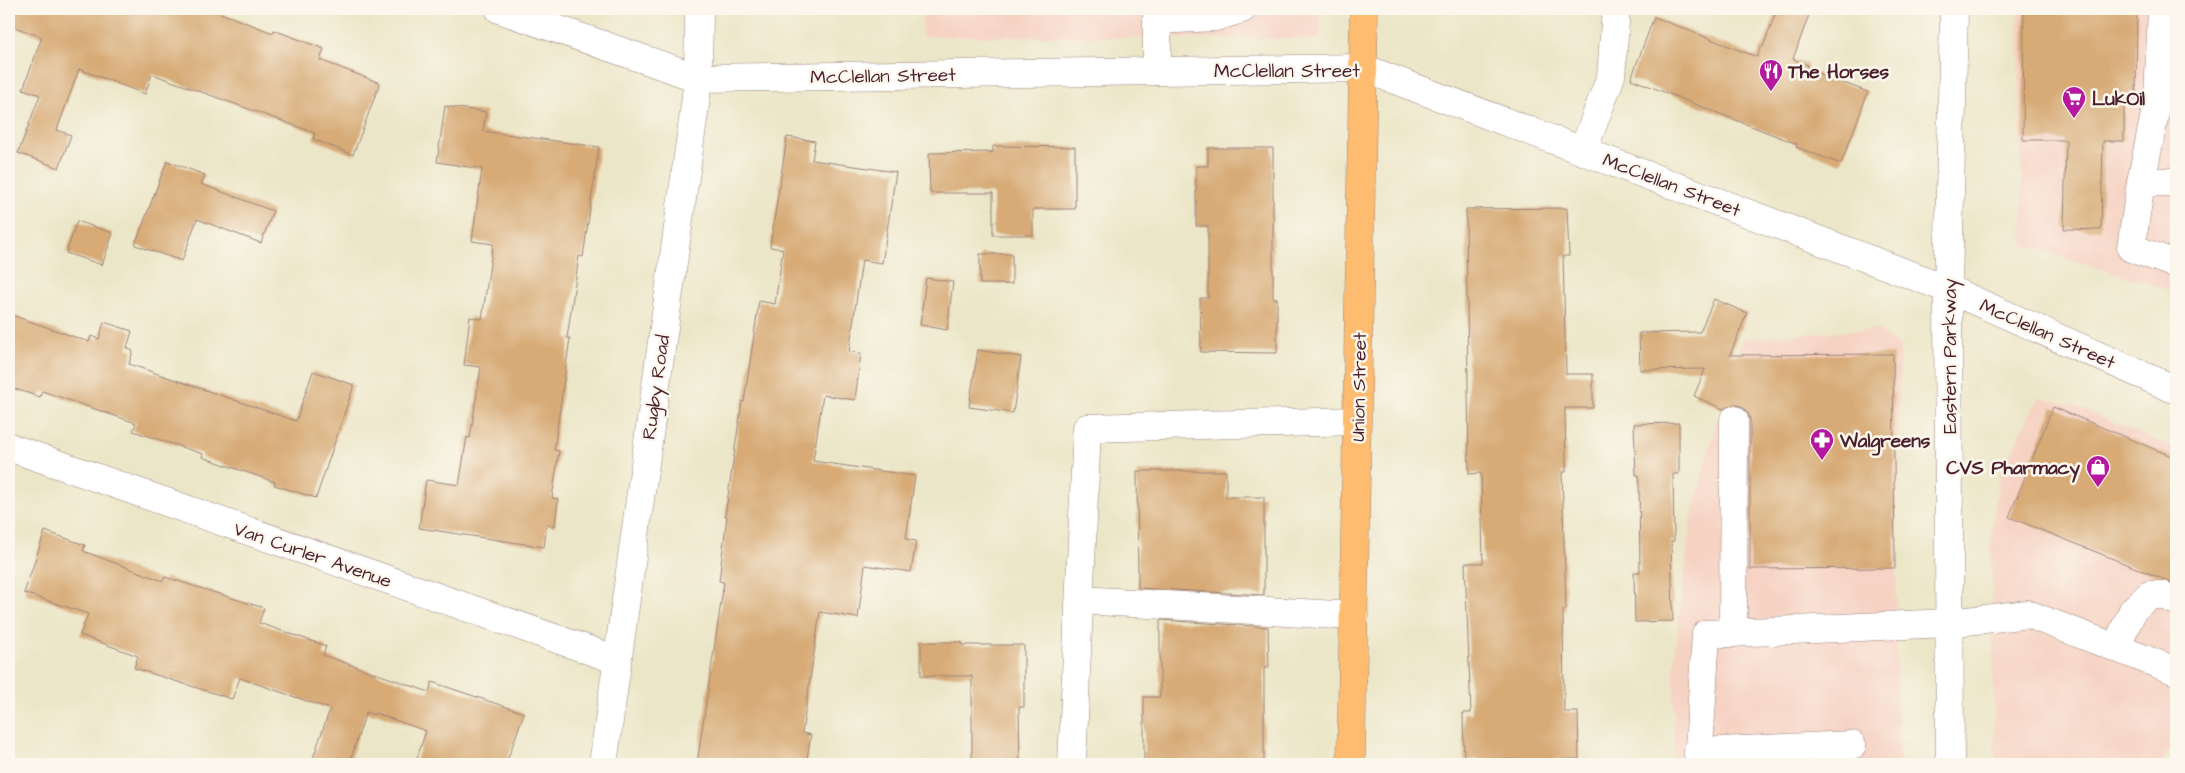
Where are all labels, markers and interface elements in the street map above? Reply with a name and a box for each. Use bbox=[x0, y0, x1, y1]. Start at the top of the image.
street label: McClellan Street bbox=[1214, 58, 1360, 85]
restaurant icon: The Horses bbox=[1758, 58, 1784, 92]
place label: The Horses bbox=[1787, 59, 1890, 86]
street label: McClellan Street bbox=[810, 62, 956, 91]
supermarket icon: LukOil bbox=[2061, 85, 2087, 119]
place label: LukOil bbox=[2092, 86, 2145, 113]
street label: McClellan Street bbox=[1599, 147, 1745, 224]
street label: Eastern Parkway bbox=[1937, 278, 1965, 434]
street label: McClellan Street bbox=[1975, 292, 2120, 376]
street label: Union Street bbox=[1345, 332, 1374, 442]
street label: Rugby Road bbox=[636, 333, 678, 441]
pharmacy icon: Walgreens bbox=[1809, 427, 1835, 461]
place label: Walgreens bbox=[1839, 428, 1931, 456]
shop icon: CVS Pharmacy bbox=[2085, 454, 2111, 488]
place label: CVS Pharmacy bbox=[1946, 455, 2081, 483]
street label: Van Curler Avenue bbox=[230, 516, 395, 595]

